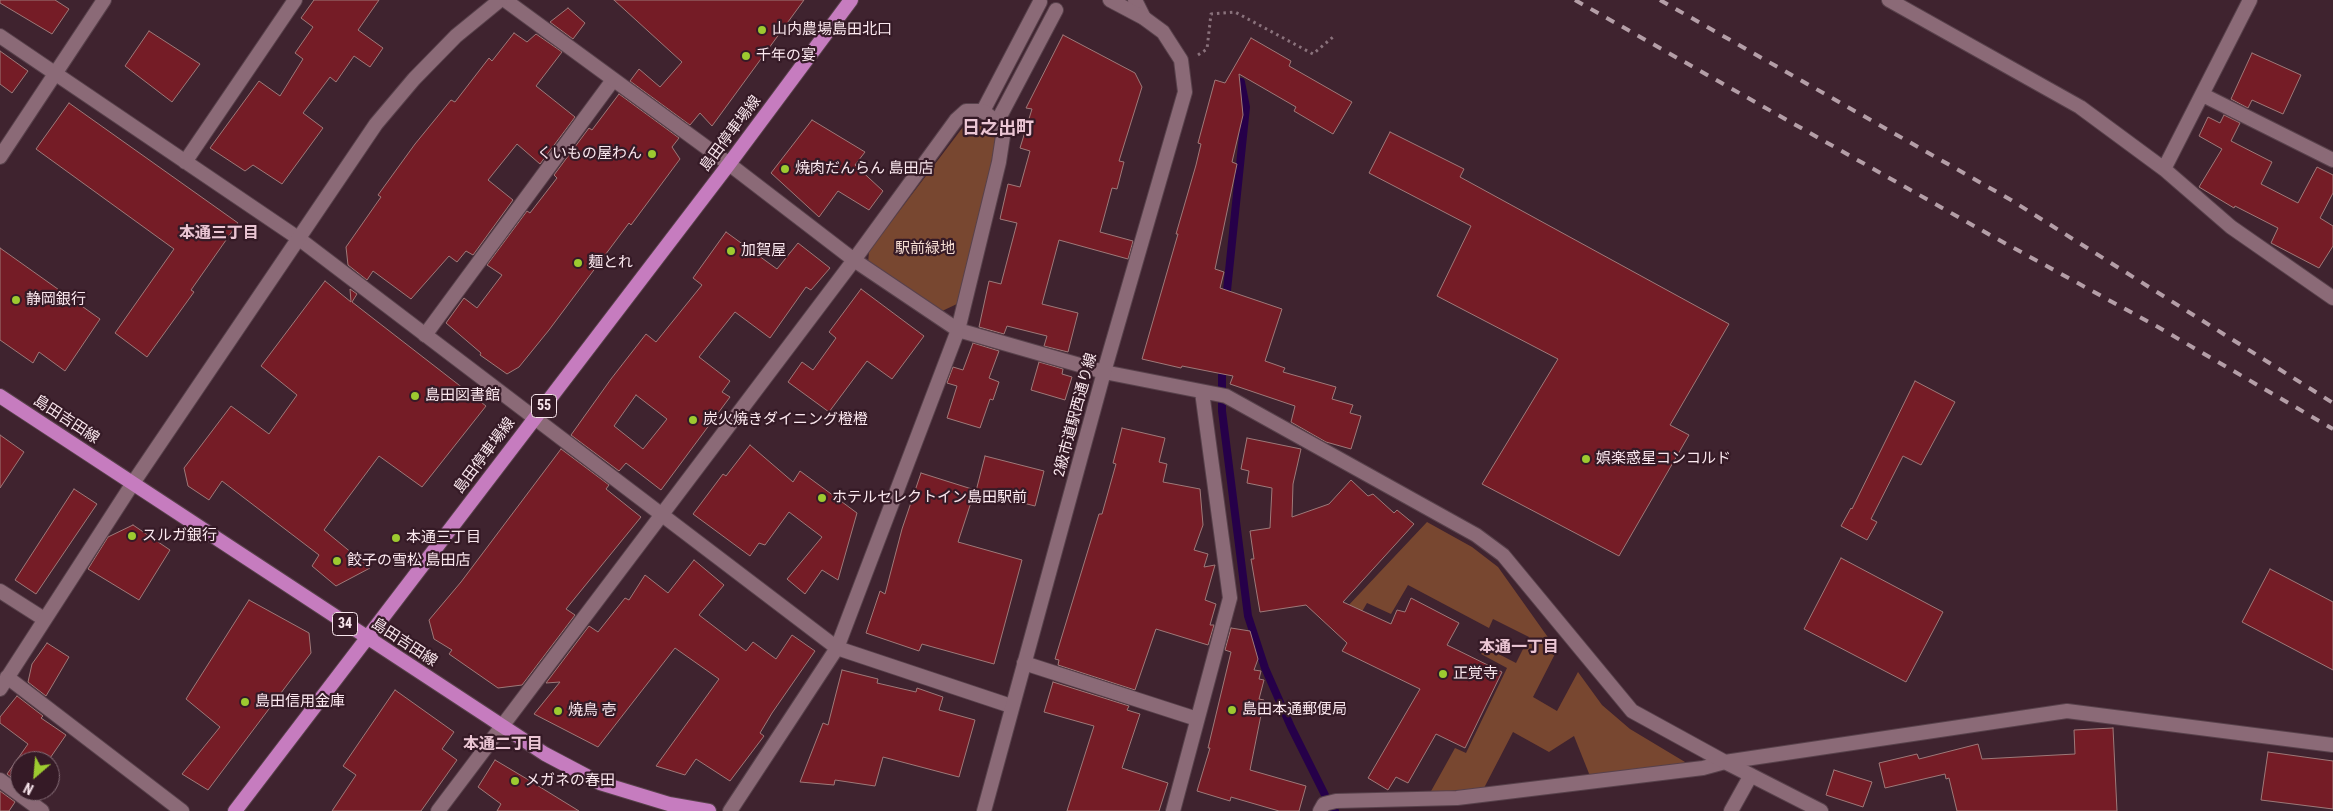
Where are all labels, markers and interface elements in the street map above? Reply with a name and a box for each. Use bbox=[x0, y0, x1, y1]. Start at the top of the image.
place label: 山内農場島田北口 bbox=[772, 21, 892, 39]
marker: 山内農場島田北口 bbox=[756, 24, 768, 36]
place label: 千年の宴 bbox=[756, 47, 816, 65]
marker: 千年の宴 bbox=[740, 50, 752, 62]
street label: 島田停車場線 bbox=[697, 93, 765, 175]
district label: 日之出町 bbox=[962, 118, 1034, 140]
place label: くいもの屋わん bbox=[537, 145, 642, 163]
marker: くいもの屋わん bbox=[646, 148, 658, 160]
place label: 焼肉だんらん 島田店 bbox=[795, 160, 933, 178]
marker: 焼肉だんらん 島田店 bbox=[779, 163, 791, 175]
district label: 本通三丁目 bbox=[179, 224, 259, 244]
park label: 駅前緑地 bbox=[895, 240, 955, 258]
place label: 加賀屋 bbox=[741, 242, 786, 260]
marker: 加賀屋 bbox=[725, 245, 737, 257]
place label: 麺とれ bbox=[588, 254, 633, 272]
marker: 麺とれ bbox=[572, 257, 584, 269]
place label: 静岡銀行 bbox=[26, 291, 86, 309]
marker: 静岡銀行 bbox=[10, 294, 22, 306]
street label: 2級市道駅西通り線 bbox=[1051, 351, 1101, 479]
place label: 島田図書館 bbox=[425, 387, 500, 405]
marker: 島田図書館 bbox=[409, 390, 421, 402]
street label: 島田吉田線 bbox=[30, 392, 102, 448]
road number: 55 bbox=[532, 394, 556, 418]
place label: 炭火焼きダイニング橙橙 bbox=[703, 411, 868, 429]
marker: 炭火焼きダイニング橙橙 bbox=[687, 414, 699, 426]
street label: 島田停車場線 bbox=[451, 415, 519, 497]
place label: 娯楽惑星コンコルド bbox=[1596, 450, 1731, 468]
marker: 娯楽惑星コンコルド bbox=[1580, 453, 1592, 465]
place label: ホテルセレクトイン島田駅前 bbox=[832, 489, 1027, 507]
marker: ホテルセレクトイン島田駅前 bbox=[816, 492, 828, 504]
place label: スルガ銀行 bbox=[142, 527, 217, 545]
place label: 本通三丁目 bbox=[406, 529, 481, 547]
marker: スルガ銀行 bbox=[126, 530, 138, 542]
marker: 本通三丁目 bbox=[390, 532, 402, 544]
place label: 餃子の雪松 島田店 bbox=[347, 552, 470, 570]
marker: 餃子の雪松 島田店 bbox=[331, 555, 343, 567]
road number: 34 bbox=[332, 612, 358, 636]
street label: 島田吉田線 bbox=[368, 615, 440, 671]
district label: 本通一丁目 bbox=[1479, 638, 1559, 658]
place label: 正覚寺 bbox=[1453, 665, 1498, 683]
marker: 正覚寺 bbox=[1437, 668, 1449, 680]
place label: 島田信用金庫 bbox=[255, 693, 345, 711]
marker: 島田信用金庫 bbox=[239, 696, 251, 708]
place label: 島田本通郵便局 bbox=[1242, 701, 1347, 719]
place label: 焼鳥 壱 bbox=[568, 702, 616, 720]
marker: 島田本通郵便局 bbox=[1226, 704, 1238, 716]
marker: 焼鳥 壱 bbox=[552, 705, 564, 717]
district label: 本通二丁目 bbox=[463, 735, 543, 755]
north arrow bbox=[10, 751, 60, 801]
place label: メガネの春田 bbox=[525, 772, 615, 790]
marker: メガネの春田 bbox=[509, 775, 521, 787]
text: N bbox=[21, 779, 36, 798]

